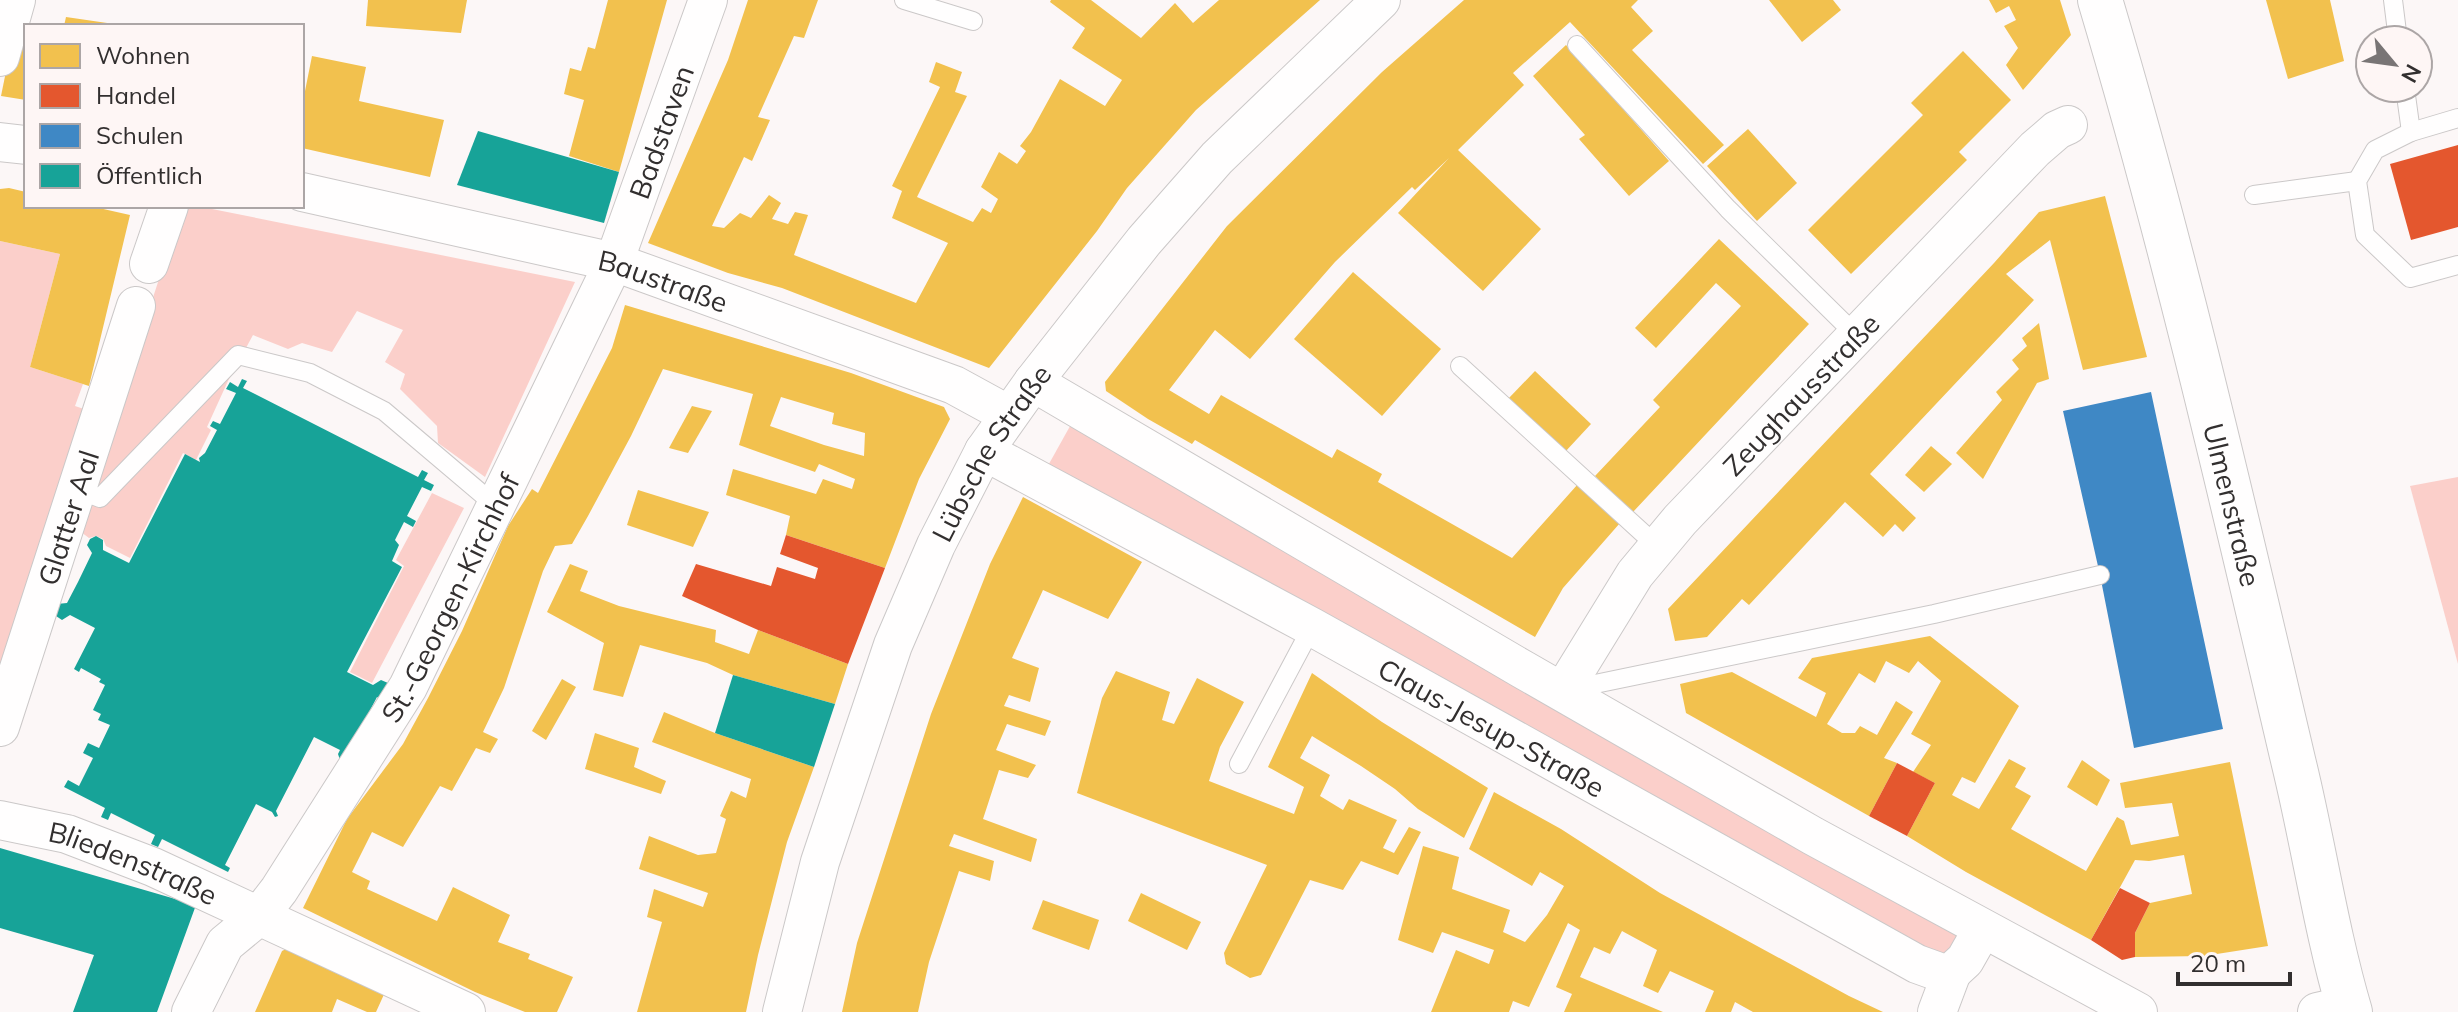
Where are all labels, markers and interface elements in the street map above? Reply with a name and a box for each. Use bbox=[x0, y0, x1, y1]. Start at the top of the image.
legend bbox=[24, 24, 304, 208]
north arrow bbox=[2354, 24, 2434, 104]
text: Wohnen bbox=[96, 40, 190, 70]
street label: Badstaven bbox=[621, 60, 701, 203]
text: N bbox=[2395, 60, 2428, 88]
text: Handel bbox=[96, 80, 176, 110]
text: Schulen bbox=[96, 120, 184, 150]
text: Öffentlich bbox=[96, 160, 203, 190]
street label: Baustraße bbox=[595, 242, 733, 319]
street label: Zeughausstraße bbox=[1715, 306, 1886, 482]
street label: Lübsche Straße bbox=[923, 357, 1058, 547]
street label: Ulmenstraße bbox=[2196, 420, 2269, 590]
street label: Glatter Aal bbox=[29, 446, 106, 590]
street label: St.-Georgen-Kirchhof bbox=[373, 467, 527, 729]
street label: Claus-Jesup-Straße bbox=[1372, 650, 1611, 804]
street label: Bliedenstraße bbox=[46, 813, 223, 912]
scale bar bbox=[2178, 936, 2290, 986]
text: 20 m bbox=[2190, 948, 2246, 978]

